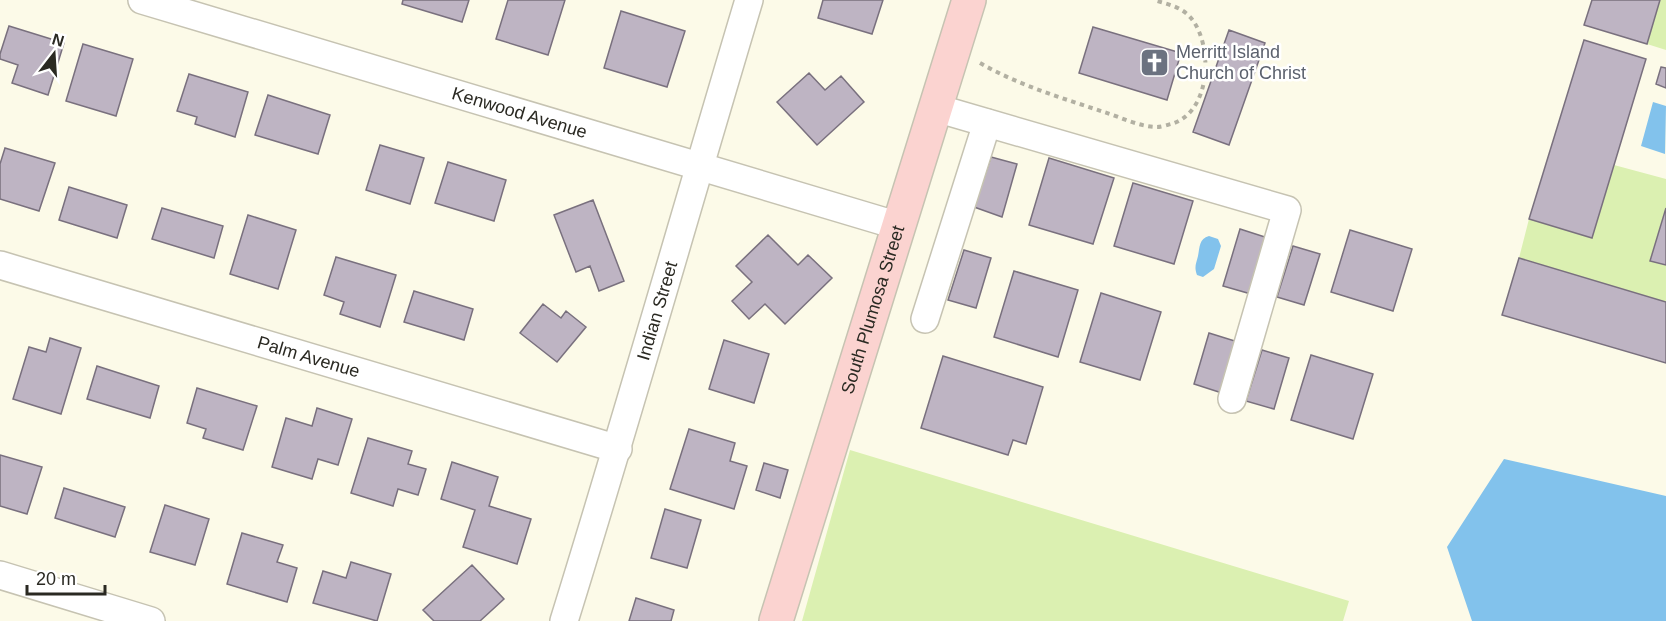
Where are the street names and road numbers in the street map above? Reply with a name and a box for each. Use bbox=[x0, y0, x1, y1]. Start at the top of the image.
street label: Kenwood Avenue bbox=[450, 83, 589, 142]
street label: South Plumosa Street bbox=[837, 223, 908, 396]
street label: Indian Street bbox=[633, 259, 681, 363]
street label: Palm Avenue bbox=[255, 332, 362, 382]

